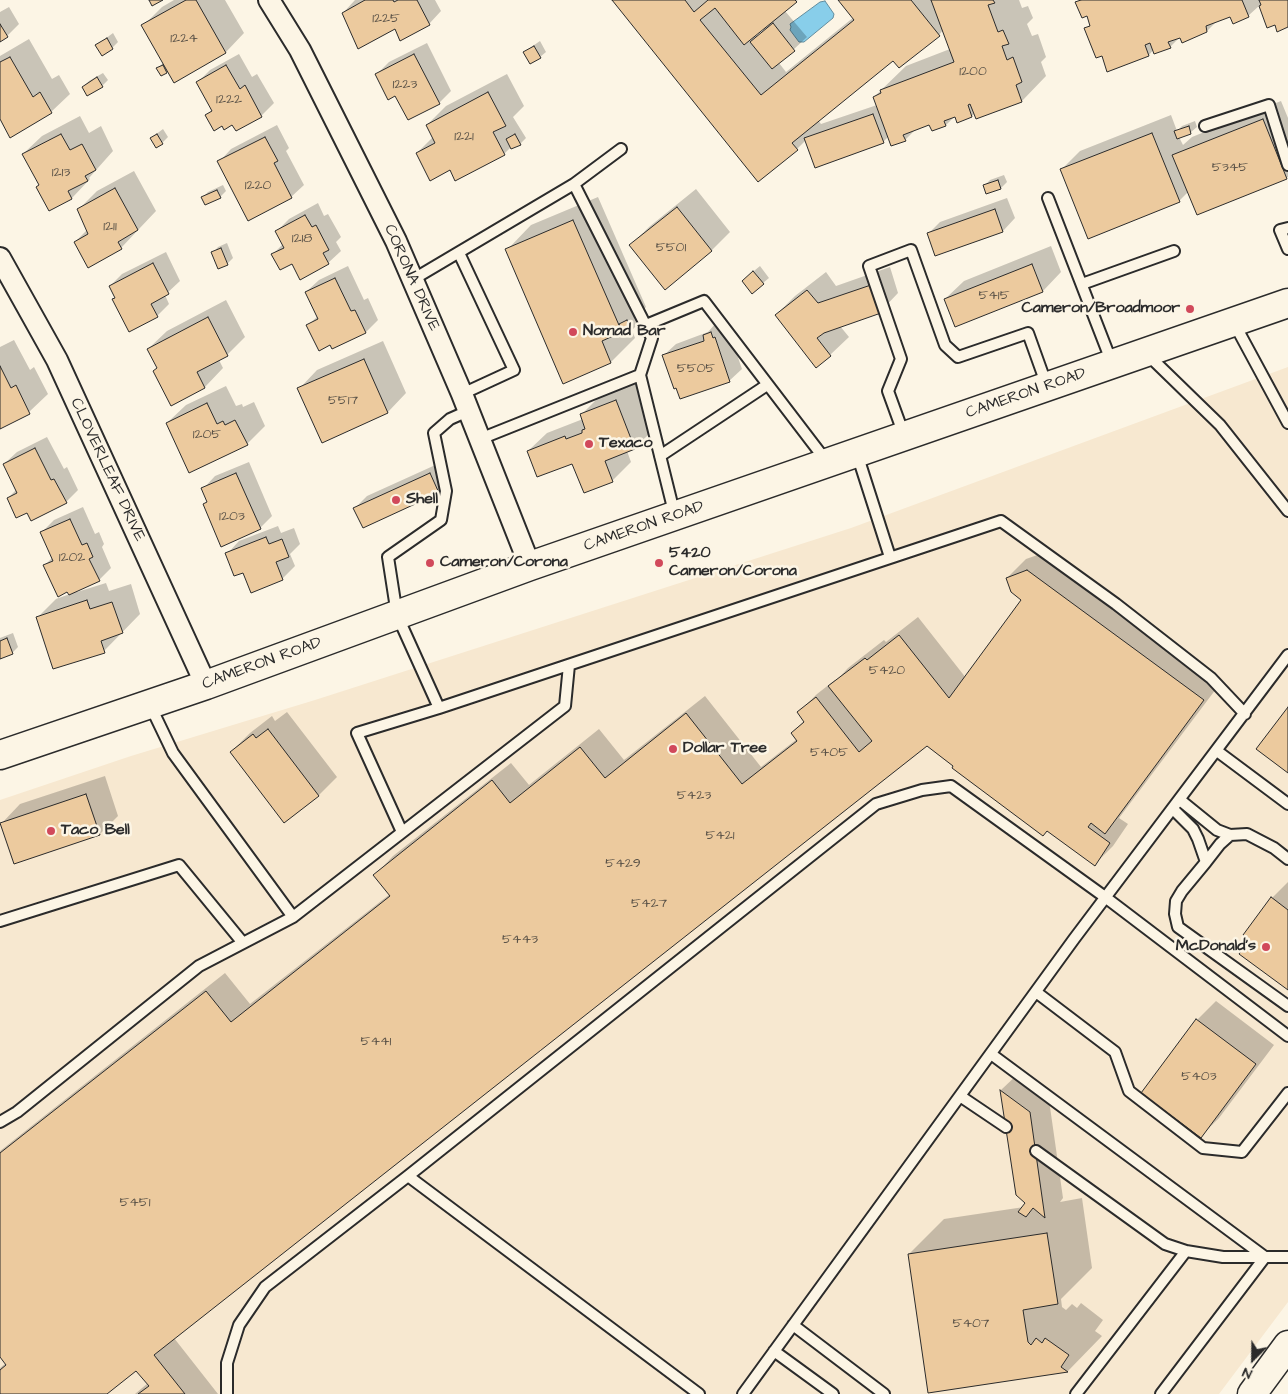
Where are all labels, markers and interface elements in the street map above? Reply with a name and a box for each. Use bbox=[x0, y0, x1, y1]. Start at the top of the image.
house number: 1225 bbox=[372, 11, 400, 27]
house number: 1224 bbox=[170, 31, 198, 47]
house number: 1200 bbox=[959, 64, 987, 80]
house number: 1223 bbox=[393, 77, 417, 93]
house number: 1222 bbox=[216, 92, 242, 108]
house number: 1221 bbox=[454, 129, 474, 145]
house number: 5345 bbox=[1212, 160, 1248, 176]
house number: 1213 bbox=[52, 165, 70, 181]
house number: 1220 bbox=[245, 178, 271, 194]
house number: 1211 bbox=[103, 219, 117, 235]
street label: CORONA DRIVE bbox=[379, 222, 443, 334]
house number: 1218 bbox=[292, 231, 312, 247]
house number: 5501 bbox=[656, 240, 686, 256]
house number: 5415 bbox=[978, 288, 1010, 304]
place label: Cameron/Broadmoor bbox=[1021, 299, 1180, 319]
marker: Cameron/Broadmoor bbox=[1184, 303, 1196, 315]
place label: Nomad Bar bbox=[583, 322, 666, 342]
marker: Nomad Bar bbox=[567, 326, 579, 338]
house number: 5505 bbox=[677, 361, 715, 377]
street label: CAMERON ROAD bbox=[963, 364, 1089, 424]
house number: 5517 bbox=[328, 393, 358, 409]
street label: CLOVERLEAF DRIVE bbox=[65, 395, 149, 545]
house number: 1205 bbox=[193, 427, 221, 443]
place label: Texaco bbox=[599, 434, 652, 454]
marker: Texaco bbox=[583, 438, 595, 450]
place label: Shell bbox=[406, 490, 438, 510]
marker: Shell bbox=[390, 494, 402, 506]
street label: CAMERON ROAD bbox=[581, 497, 707, 557]
house number: 1203 bbox=[219, 509, 245, 525]
place label: 5420 Cameron/Corona bbox=[669, 544, 797, 582]
house number: 1202 bbox=[59, 550, 85, 566]
place label: Cameron/Corona bbox=[440, 553, 568, 573]
marker: Cameron/Corona bbox=[424, 557, 436, 569]
marker: 5420 Cameron/Corona bbox=[653, 557, 665, 569]
street label: CAMERON ROAD bbox=[200, 634, 324, 694]
house number: 5420 bbox=[869, 663, 905, 679]
place label: Dollar Tree bbox=[683, 739, 767, 759]
marker: Dollar Tree bbox=[667, 743, 679, 755]
house number: 5405 bbox=[810, 745, 848, 761]
house number: 5423 bbox=[677, 788, 711, 804]
place label: Taco Bell bbox=[61, 821, 130, 841]
marker: Taco Bell bbox=[45, 825, 57, 837]
house number: 5421 bbox=[705, 828, 735, 844]
house number: 5429 bbox=[605, 856, 641, 872]
house number: 5427 bbox=[631, 896, 667, 912]
house number: 5443 bbox=[502, 932, 538, 948]
place label: McDonald's bbox=[1176, 937, 1256, 957]
marker: McDonald's bbox=[1260, 941, 1272, 953]
house number: 5441 bbox=[361, 1034, 391, 1050]
house number: 5403 bbox=[1181, 1069, 1217, 1085]
house number: 5451 bbox=[119, 1195, 151, 1211]
house number: 5407 bbox=[953, 1316, 989, 1332]
north arrow bbox=[1228, 1334, 1278, 1384]
text: N bbox=[1239, 1362, 1255, 1384]

